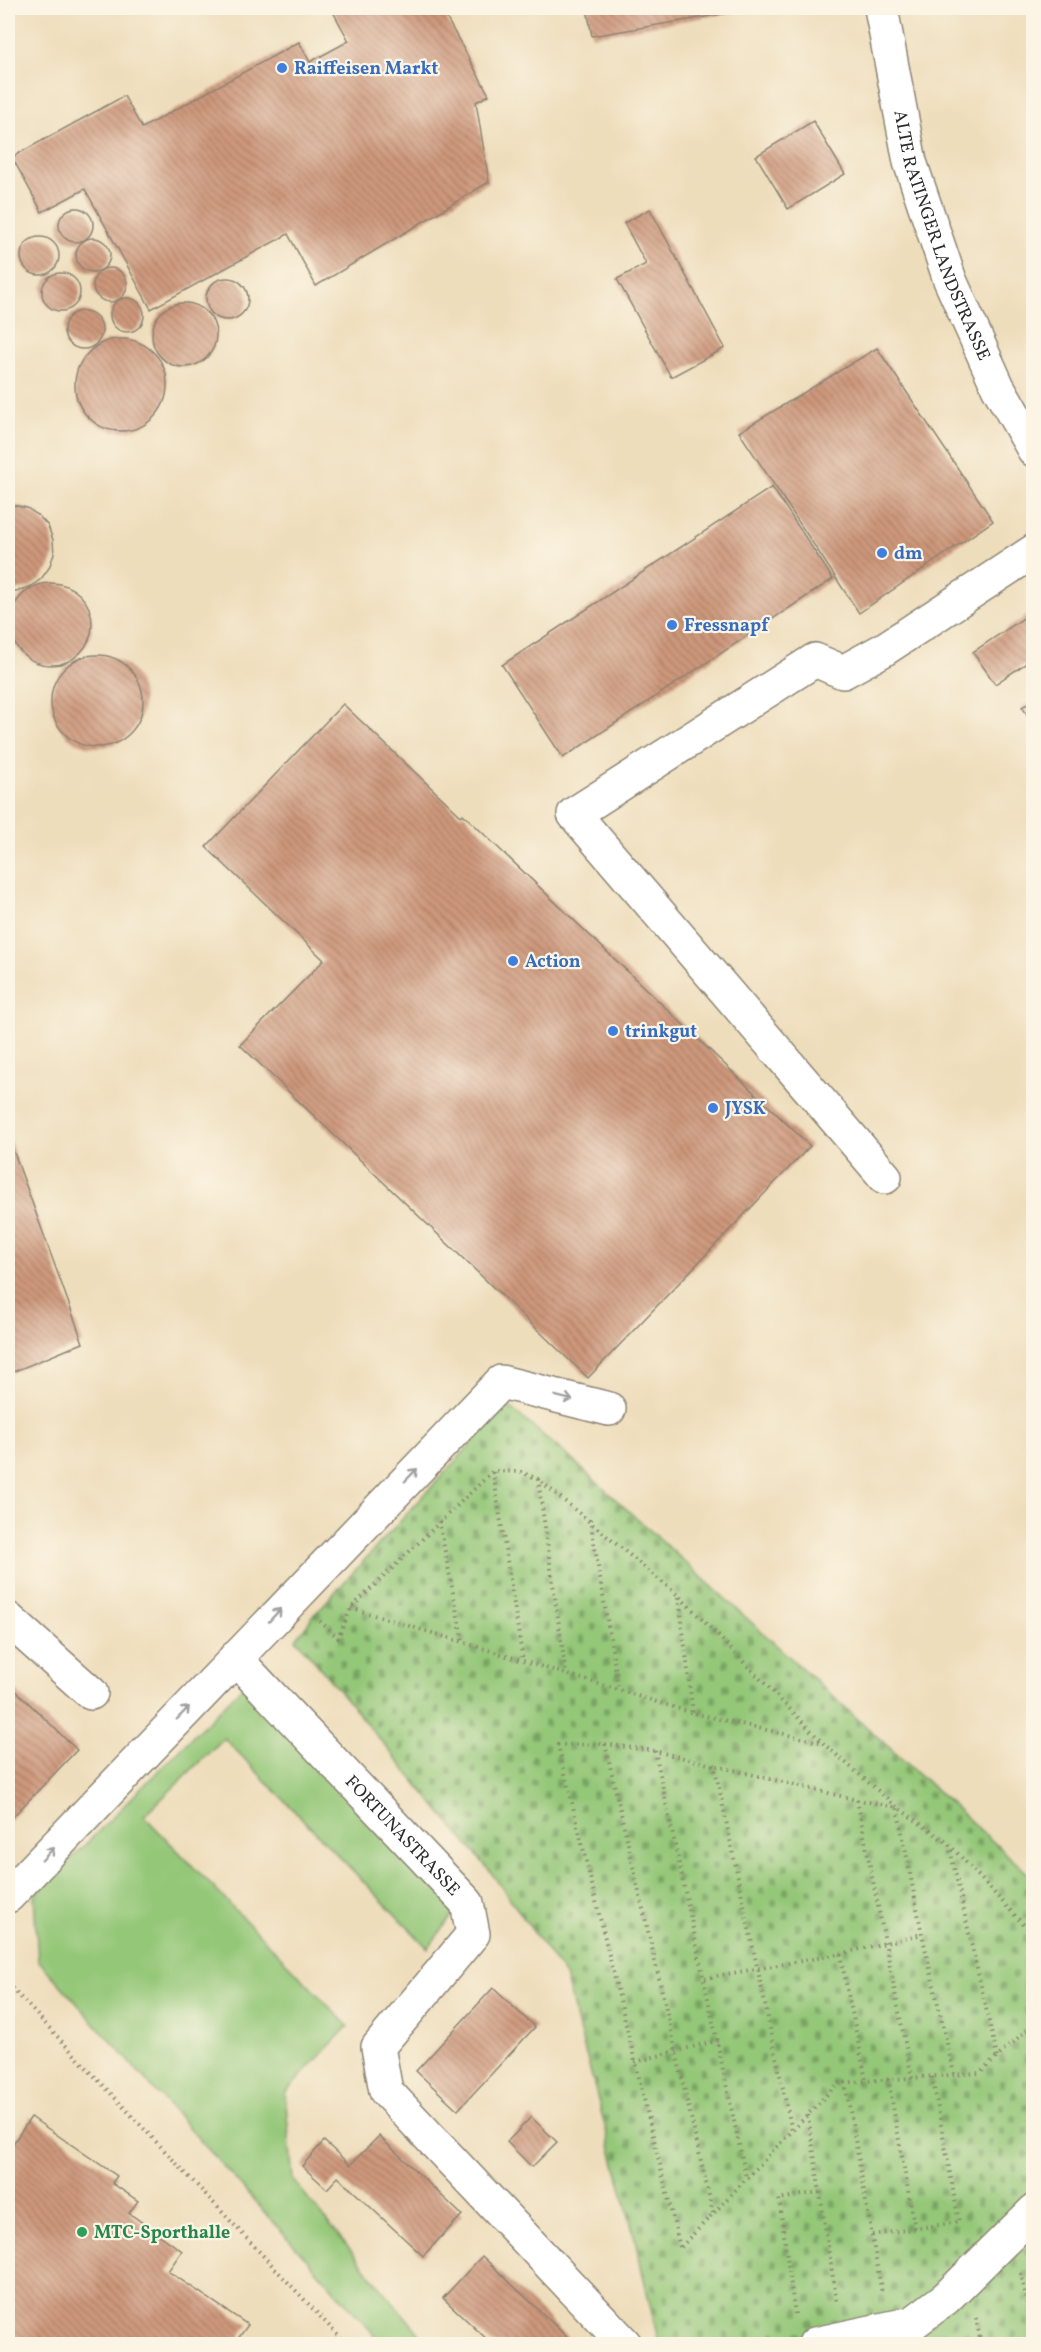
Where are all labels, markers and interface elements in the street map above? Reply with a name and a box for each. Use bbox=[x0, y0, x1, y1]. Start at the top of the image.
place label: Raiffeisen Markt bbox=[294, 57, 438, 82]
marker: Raiffeisen Markt bbox=[275, 61, 289, 75]
street label: ALTE RATINGER LANDSTRASSE bbox=[886, 108, 996, 365]
place label: dm bbox=[894, 542, 922, 567]
marker: dm bbox=[875, 546, 889, 560]
place label: Fressnapf bbox=[684, 614, 770, 639]
marker: Fressnapf bbox=[665, 618, 679, 632]
place label: Action bbox=[525, 950, 581, 975]
marker: Action bbox=[506, 954, 520, 968]
place label: trinkgut bbox=[625, 1020, 697, 1045]
marker: trinkgut bbox=[606, 1024, 620, 1038]
place label: JYSK bbox=[724, 1097, 766, 1122]
marker: JYSK bbox=[706, 1101, 720, 1115]
one-way arrow bbox=[555, 1392, 574, 1404]
one-way arrow bbox=[403, 1468, 418, 1483]
one-way arrow bbox=[268, 1608, 282, 1623]
one-way arrow bbox=[176, 1706, 190, 1721]
street label: FORTUNASTRASSE bbox=[338, 1770, 465, 1902]
one-way arrow bbox=[41, 1846, 55, 1861]
place label: MTC-Sporthalle bbox=[94, 2221, 230, 2246]
marker: MTC-Sporthalle bbox=[75, 2225, 89, 2239]

